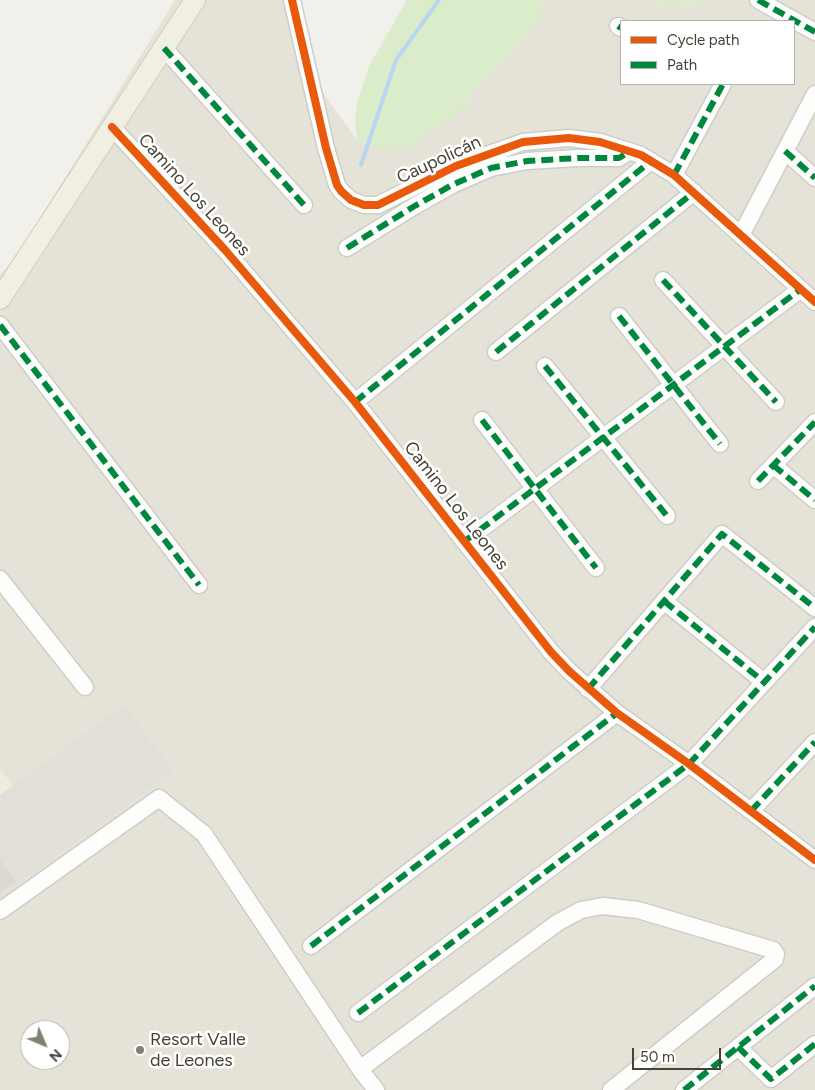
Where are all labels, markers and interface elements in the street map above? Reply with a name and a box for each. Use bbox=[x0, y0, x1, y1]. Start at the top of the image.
legend bbox=[620, 20, 795, 85]
text: Cycle path bbox=[667, 31, 739, 49]
text: Path bbox=[667, 56, 697, 74]
street label: Camino Los Leones bbox=[133, 129, 255, 261]
street label: Caupolicán bbox=[393, 131, 485, 189]
street label: Camino Los Leones bbox=[399, 437, 513, 575]
north arrow bbox=[20, 1020, 70, 1070]
place label: Resort Valle de Leones bbox=[150, 1029, 246, 1072]
scale bar bbox=[635, 1038, 724, 1070]
marker: Resort Valle de Leones bbox=[134, 1044, 146, 1056]
text: N bbox=[45, 1045, 65, 1065]
text: 50 m bbox=[640, 1048, 675, 1066]

